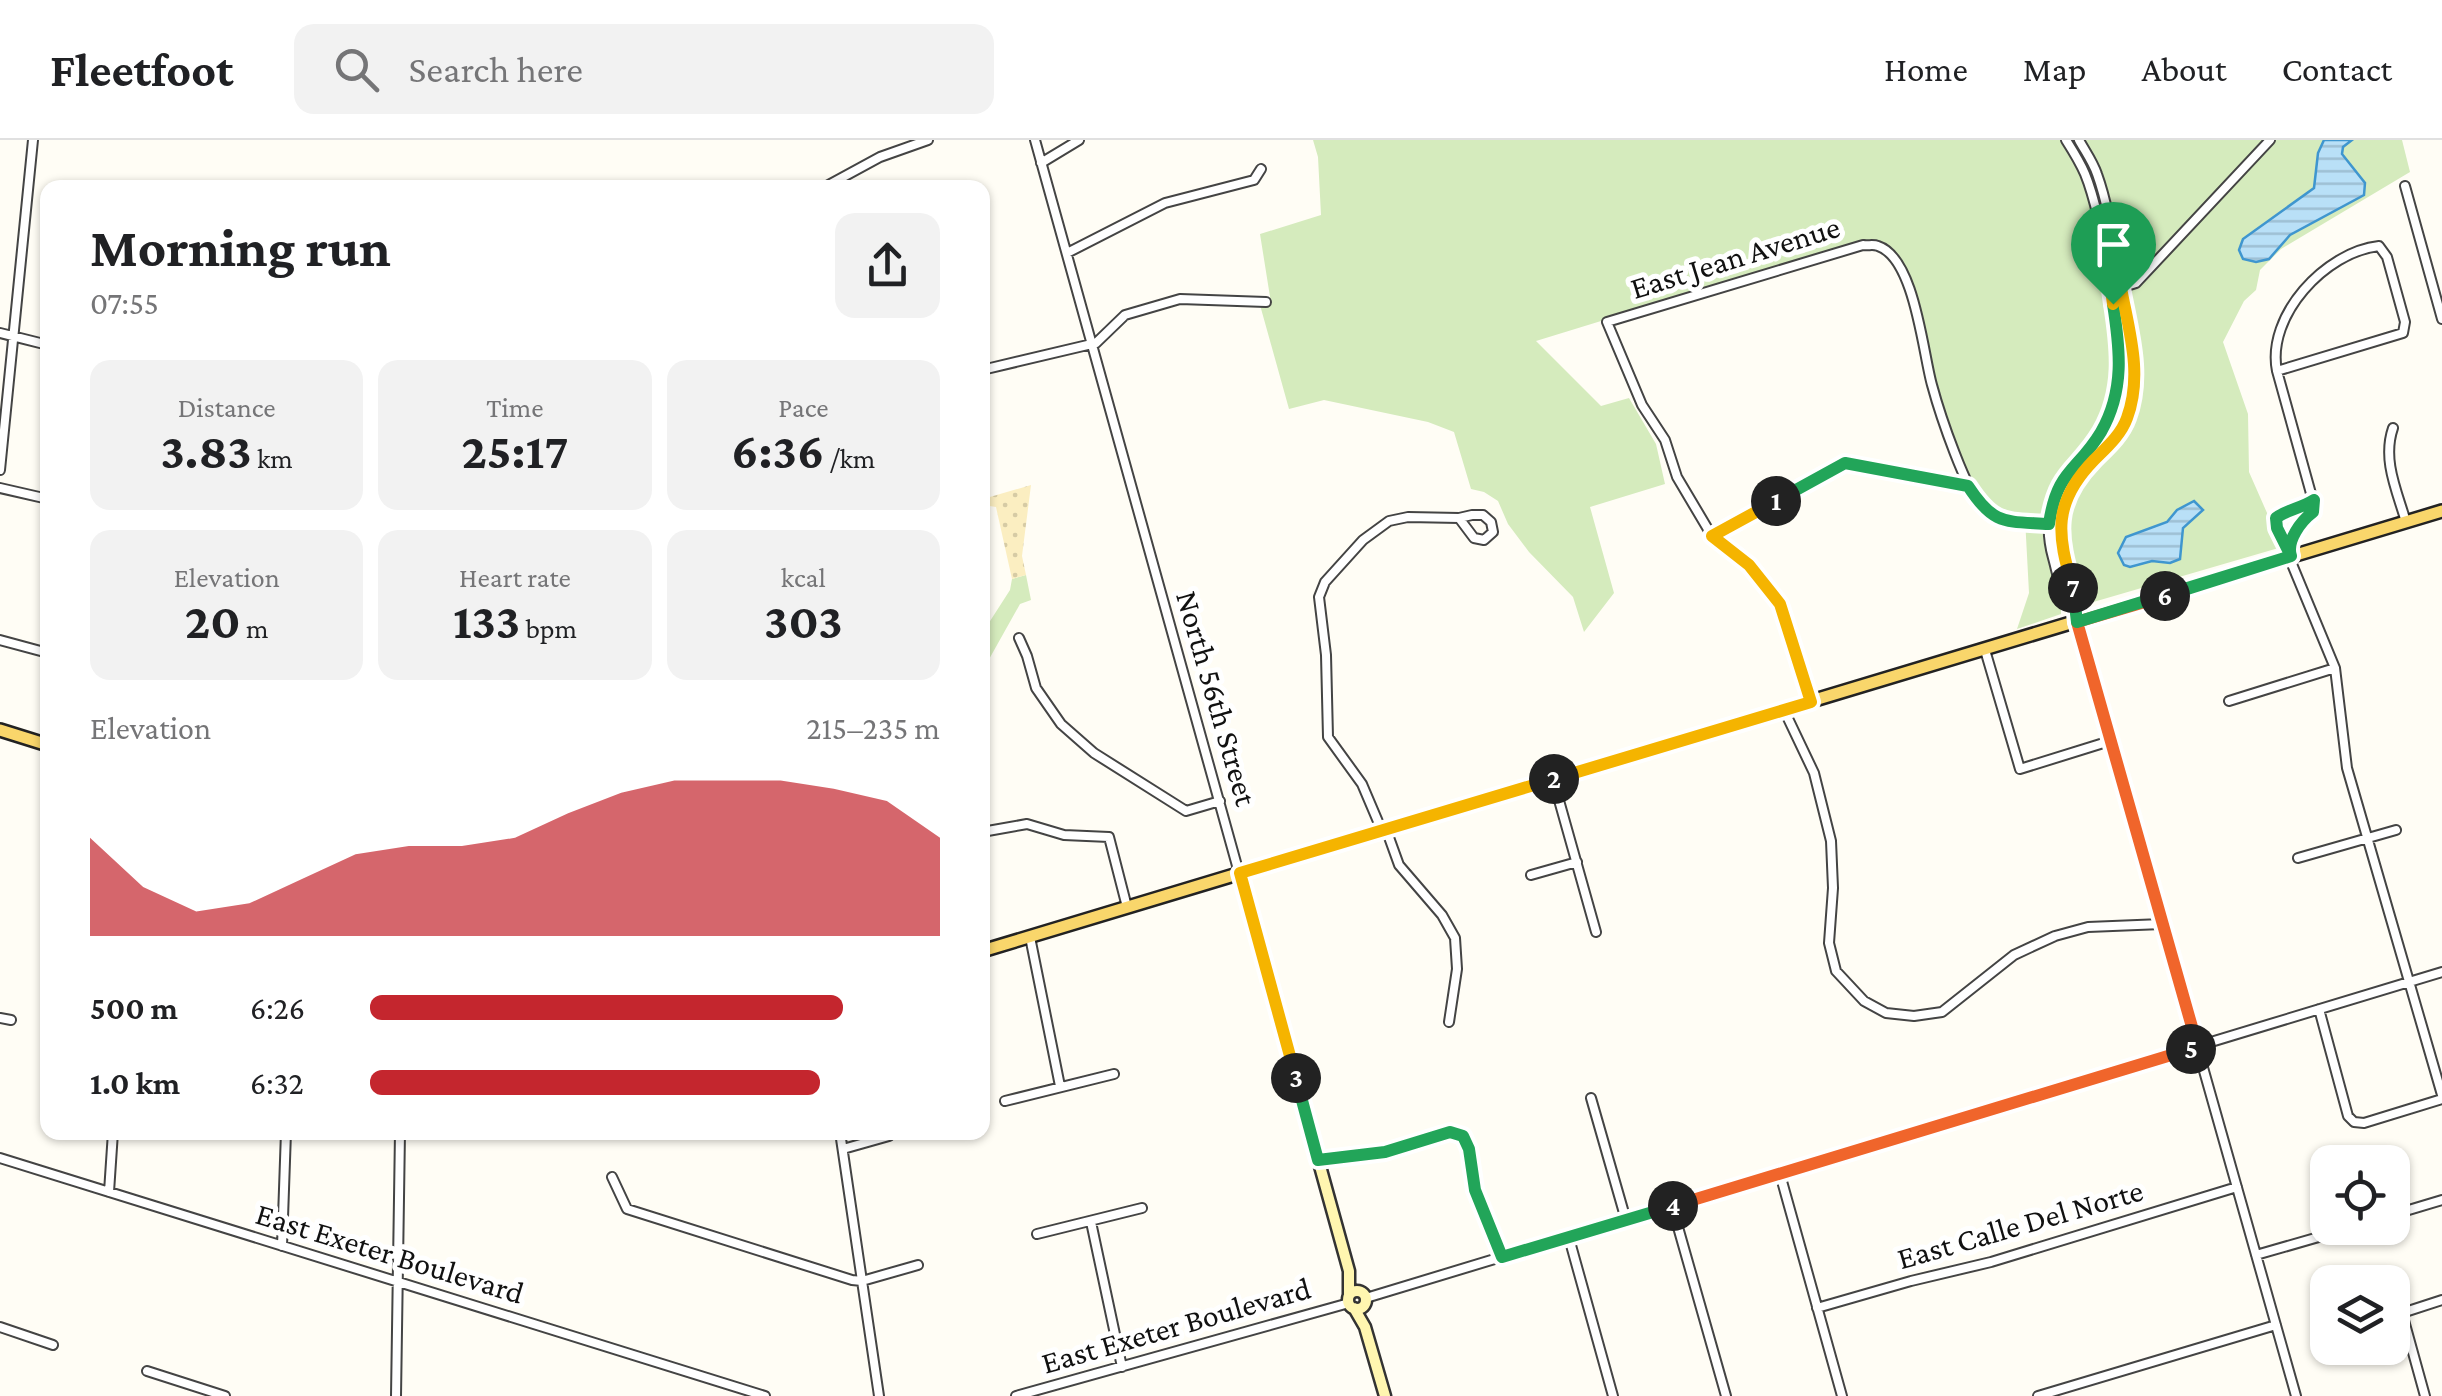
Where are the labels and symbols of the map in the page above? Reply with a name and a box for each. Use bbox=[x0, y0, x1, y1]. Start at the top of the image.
pin bbox=[2071, 202, 2156, 305]
street label: East Jean Avenue bbox=[1626, 208, 1844, 306]
pin: 1 bbox=[1751, 476, 1801, 526]
pin: 7 bbox=[2048, 563, 2098, 613]
pin: 6 bbox=[2140, 571, 2190, 621]
street label: North 56th Street bbox=[1169, 586, 1265, 810]
pin: 2 bbox=[1529, 754, 1579, 804]
pin: 5 bbox=[2166, 1024, 2216, 1074]
pin: 3 bbox=[1271, 1053, 1321, 1103]
street label: East Calle Del Norte bbox=[1893, 1172, 2147, 1276]
pin: 4 bbox=[1648, 1181, 1698, 1231]
street label: East Exeter Boulevard bbox=[252, 1195, 528, 1311]
street label: East Exeter Boulevard bbox=[1037, 1269, 1315, 1381]

